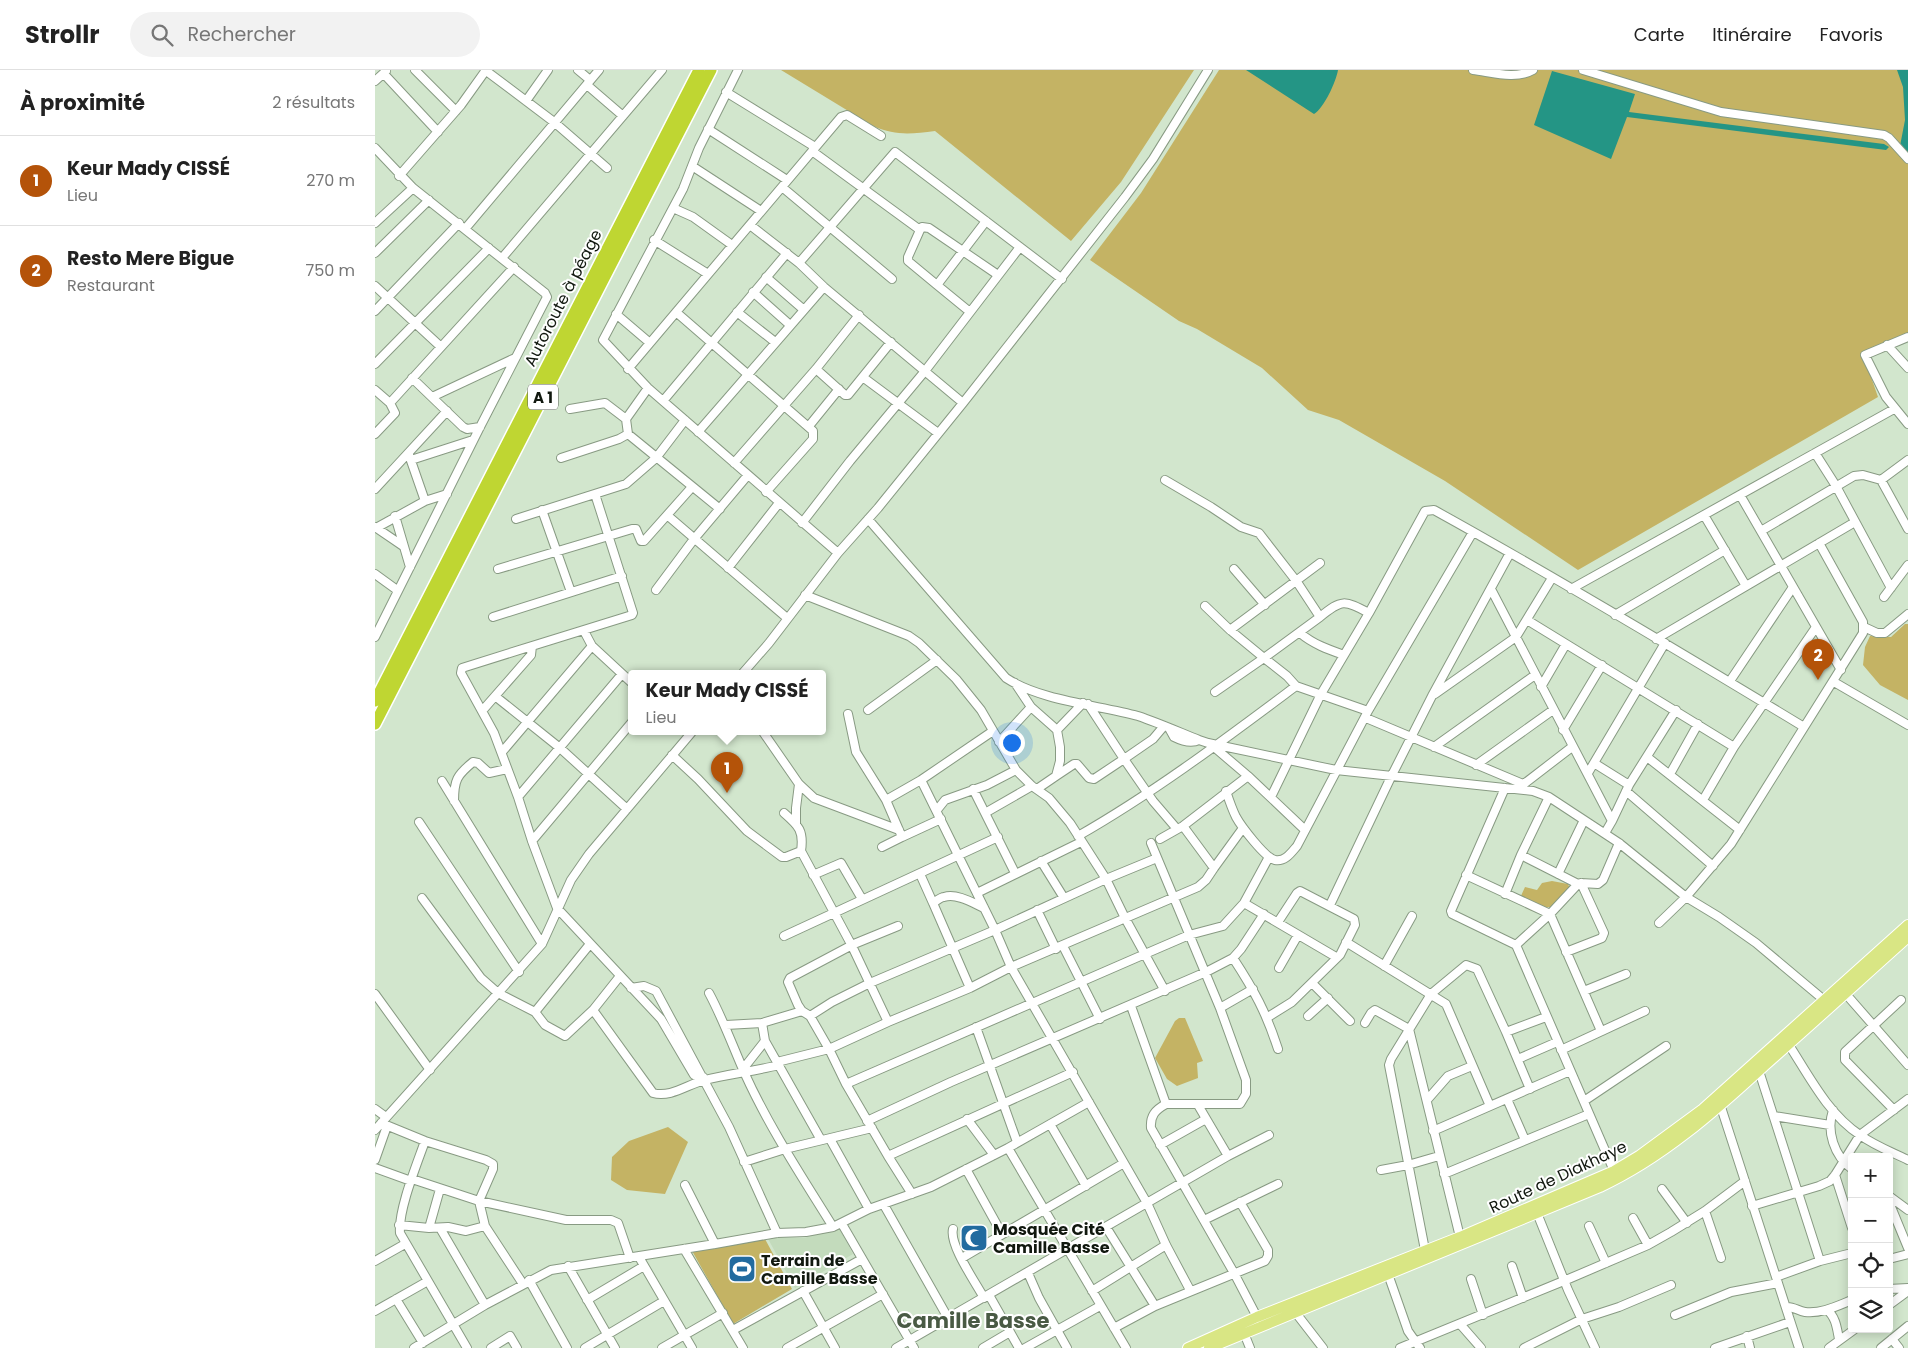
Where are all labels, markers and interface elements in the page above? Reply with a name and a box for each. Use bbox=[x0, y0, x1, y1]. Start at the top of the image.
search box bbox=[130, 12, 480, 57]
text: Strollr bbox=[25, 18, 100, 51]
icon: search bbox=[148, 21, 176, 49]
text: Rechercher bbox=[188, 21, 296, 48]
text: Carte bbox=[1634, 22, 1684, 47]
text: Itinéraire bbox=[1712, 22, 1792, 47]
text: Favoris bbox=[1820, 22, 1883, 47]
text: À proximité bbox=[20, 88, 145, 117]
text: 2 résultats bbox=[272, 91, 355, 114]
text: Keur Mady CISSÉ bbox=[67, 155, 230, 182]
text: 1 bbox=[33, 169, 39, 192]
text: 270 m bbox=[306, 169, 355, 192]
text: Lieu bbox=[67, 184, 98, 207]
street label: Autoroute à péage bbox=[518, 225, 608, 370]
text: Resto Mere Bigue bbox=[67, 245, 234, 272]
text: 2 bbox=[31, 259, 41, 282]
text: 750 m bbox=[305, 259, 355, 282]
text: Restaurant bbox=[67, 274, 155, 297]
road number: A 1 bbox=[528, 384, 558, 410]
pin: 2 bbox=[1802, 639, 1834, 680]
popup bbox=[628, 670, 826, 735]
text: Keur Mady CISSÉ bbox=[646, 677, 808, 704]
text: Lieu bbox=[646, 706, 677, 729]
your location bbox=[999, 730, 1025, 756]
pin: 1 bbox=[711, 752, 743, 793]
street label: Route de Diakhaye bbox=[1485, 1135, 1631, 1219]
map controls bbox=[1848, 1153, 1893, 1333]
button: + bbox=[1848, 1153, 1893, 1198]
button: − bbox=[1848, 1198, 1893, 1243]
place label: Mosquée Cité Camille Basse bbox=[993, 1218, 1110, 1259]
mosque icon: Mosquée Cité Camille Basse bbox=[959, 1223, 989, 1253]
button: locate bbox=[1848, 1243, 1893, 1288]
place label: Terrain de Camille Basse bbox=[761, 1249, 878, 1290]
sports icon: Terrain de Camille Basse bbox=[727, 1254, 757, 1284]
button: layers bbox=[1848, 1288, 1893, 1333]
district label: Camille Basse bbox=[897, 1306, 1050, 1335]

